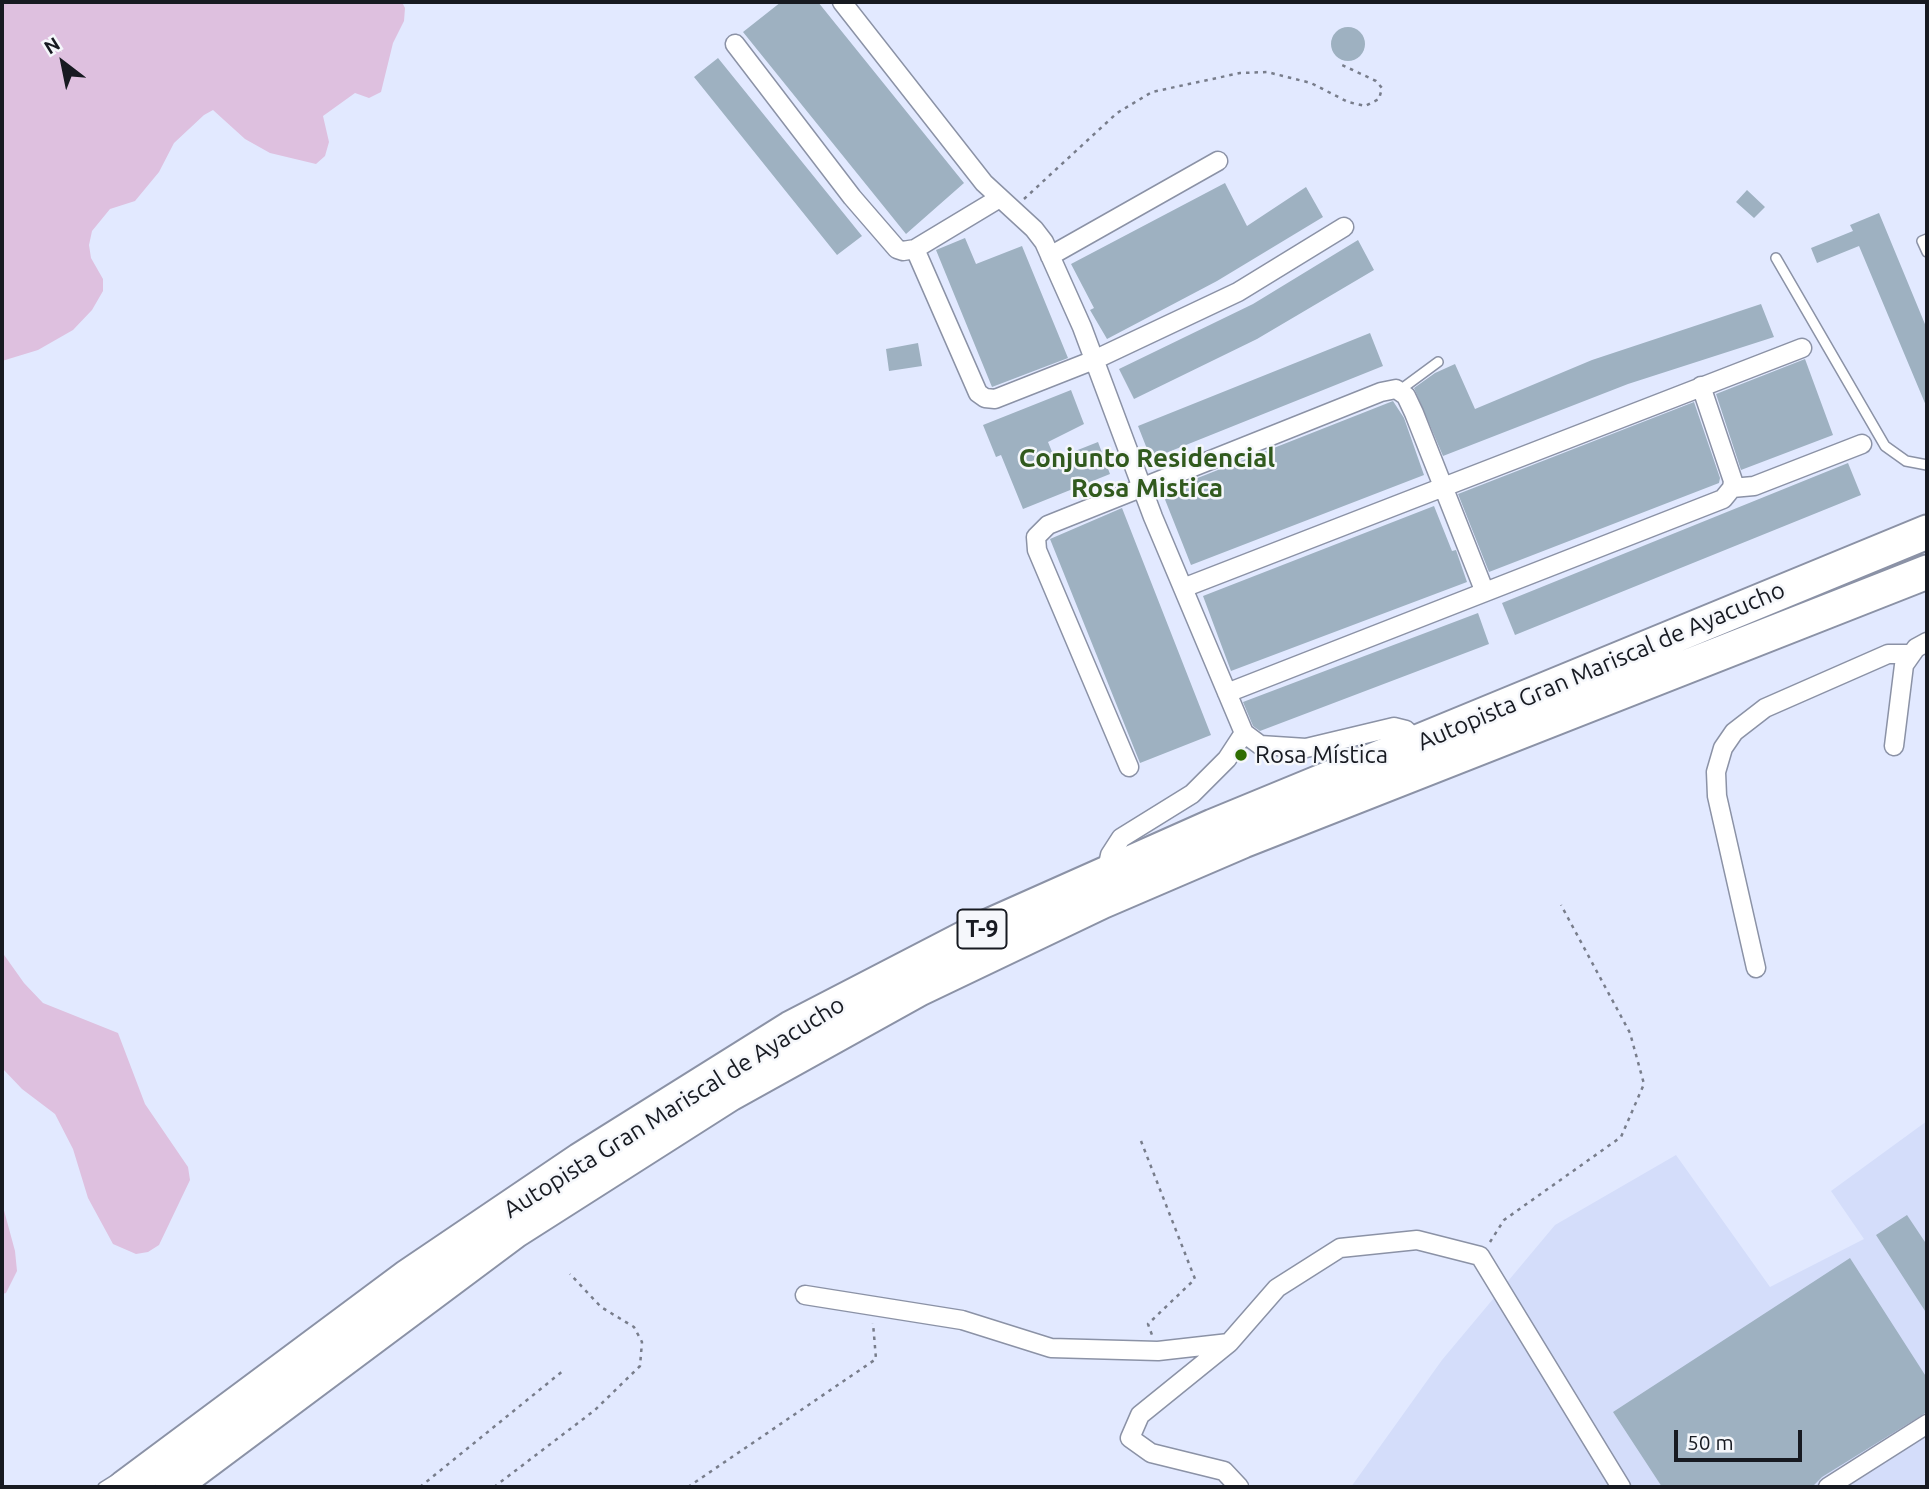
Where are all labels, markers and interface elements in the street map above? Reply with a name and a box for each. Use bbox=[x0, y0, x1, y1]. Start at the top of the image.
north arrow bbox=[28, 28, 98, 98]
text: N bbox=[40, 32, 64, 58]
district label: Conjunto Residencial Rosa Mistica bbox=[1019, 442, 1275, 504]
street label: Autopista Gran Mariscal de Ayacucho bbox=[1413, 575, 1789, 757]
place label: Rosa Mística bbox=[1255, 741, 1388, 769]
marker: Rosa Mística bbox=[1233, 747, 1249, 763]
road number: T-9 bbox=[958, 910, 1006, 948]
street label: Autopista Gran Mariscal de Ayacucho bbox=[498, 990, 850, 1224]
scale bar bbox=[1677, 1416, 1805, 1460]
text: 50 m bbox=[1687, 1430, 1734, 1454]

